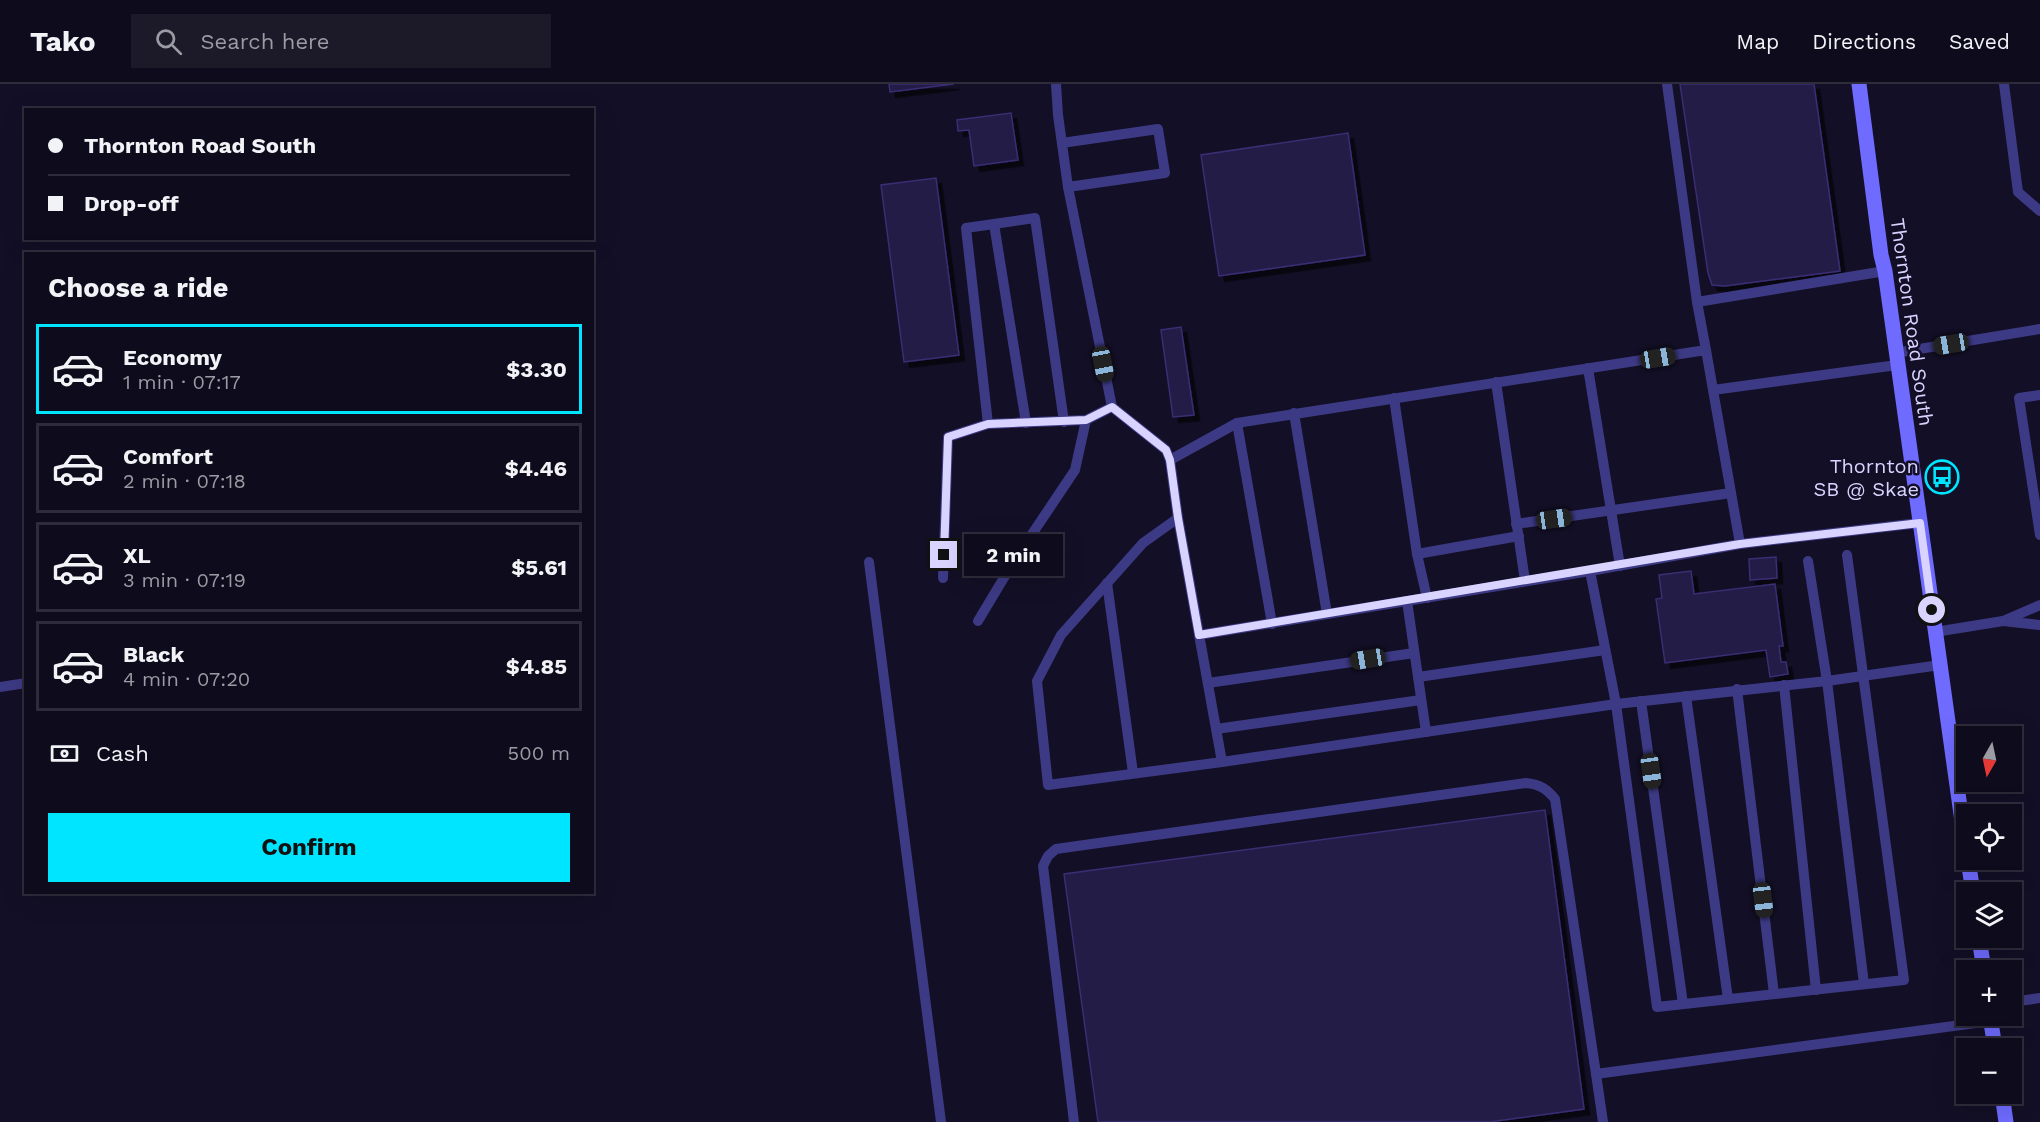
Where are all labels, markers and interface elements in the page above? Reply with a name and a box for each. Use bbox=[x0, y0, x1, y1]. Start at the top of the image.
search box bbox=[131, 14, 551, 68]
text: Tako bbox=[30, 25, 95, 58]
icon: search bbox=[152, 25, 185, 58]
text: Search here bbox=[200, 29, 329, 54]
text: Map bbox=[1736, 29, 1779, 54]
text: Directions bbox=[1812, 29, 1916, 54]
text: Saved bbox=[1949, 29, 2010, 54]
text: Thornton Road South bbox=[84, 133, 316, 158]
text: Drop-off bbox=[84, 191, 179, 216]
street label: Thornton Road South bbox=[1886, 217, 1938, 427]
text: Choose a ride bbox=[48, 272, 228, 304]
car bbox=[1932, 332, 1970, 356]
icon: car bbox=[51, 342, 105, 396]
text: Economy bbox=[123, 345, 222, 370]
car bbox=[1091, 345, 1115, 383]
car bbox=[1639, 346, 1677, 370]
text: $3.30 bbox=[506, 357, 567, 382]
text: 1 min · 07:17 bbox=[123, 370, 241, 394]
icon: car bbox=[51, 441, 105, 495]
text: Comfort bbox=[123, 444, 213, 469]
place label: Thornton SB @ Skae bbox=[1814, 454, 1919, 501]
text: $4.46 bbox=[505, 456, 567, 481]
bus stop icon: Thornton SB @ Skae bbox=[1924, 459, 1960, 495]
text: 2 min · 07:18 bbox=[123, 469, 246, 493]
car bbox=[1535, 508, 1573, 530]
callout: 2 min bbox=[965, 534, 1064, 576]
icon: car bbox=[51, 540, 105, 594]
route end bbox=[930, 541, 957, 568]
text: XL bbox=[123, 543, 151, 568]
text: 2 min bbox=[986, 543, 1041, 567]
text: $5.61 bbox=[511, 555, 567, 580]
text: 3 min · 07:19 bbox=[123, 568, 246, 592]
route start bbox=[1918, 596, 1945, 623]
icon: car bbox=[51, 639, 105, 693]
text: Black bbox=[123, 642, 184, 667]
car bbox=[1349, 647, 1387, 671]
text: $4.85 bbox=[506, 654, 567, 679]
text: 4 min · 07:20 bbox=[123, 667, 250, 691]
north arrow bbox=[1956, 726, 2022, 792]
map controls bbox=[1956, 726, 2022, 1104]
icon: cash bbox=[48, 737, 81, 770]
text: Cash bbox=[96, 741, 149, 766]
text: 500 m bbox=[508, 741, 570, 765]
car bbox=[1640, 752, 1662, 790]
button: locate bbox=[1956, 804, 2022, 870]
button: Confirm bbox=[48, 813, 570, 882]
car bbox=[1752, 881, 1774, 919]
button: layers bbox=[1956, 882, 2022, 948]
button: + bbox=[1956, 960, 2022, 1026]
button: − bbox=[1956, 1038, 2022, 1104]

